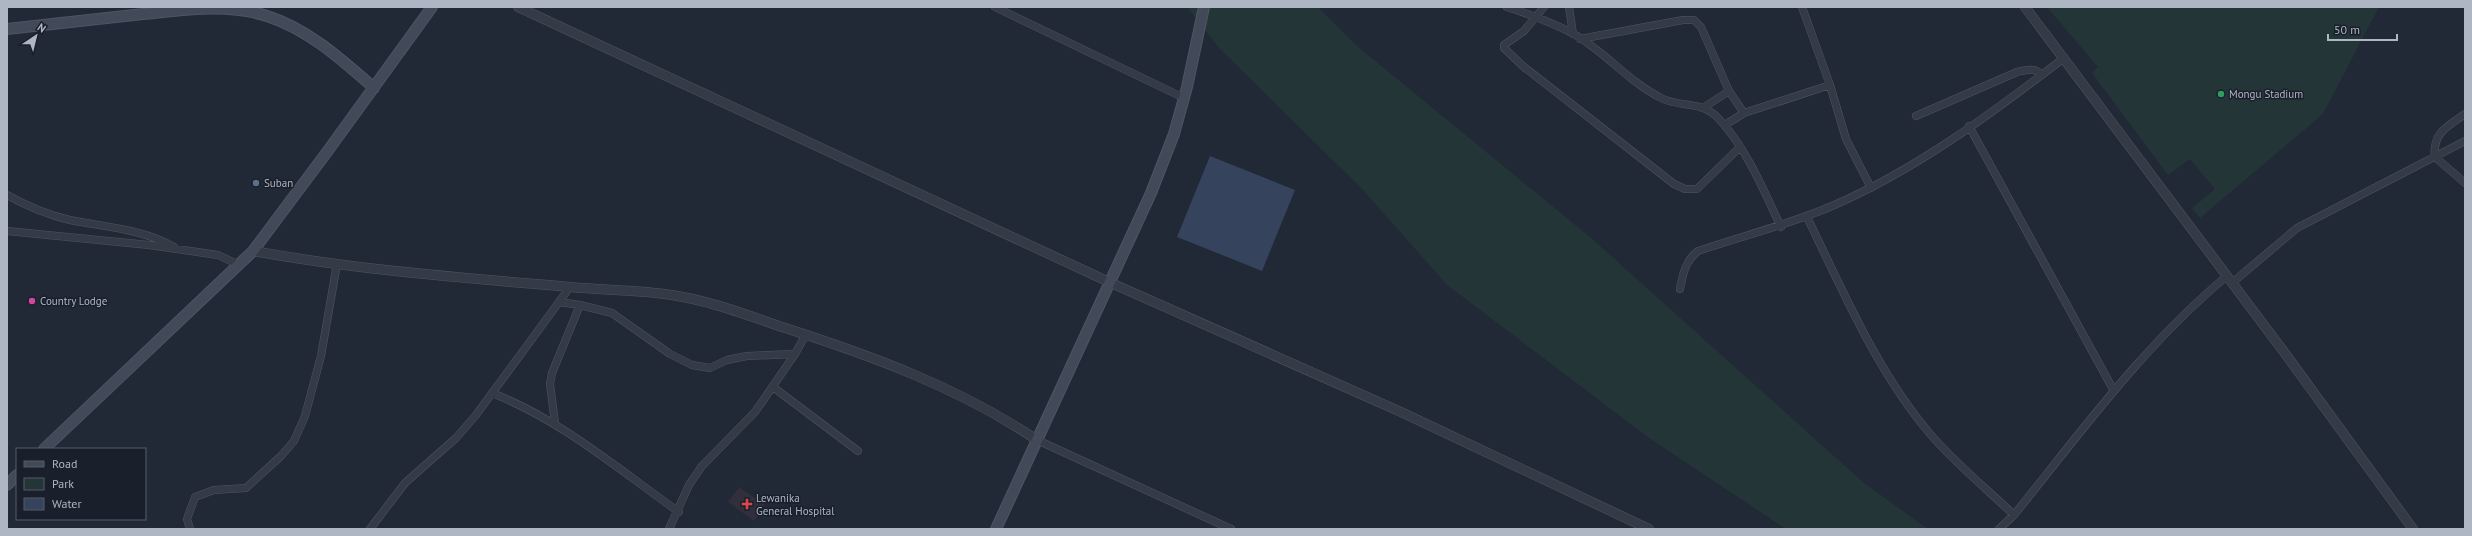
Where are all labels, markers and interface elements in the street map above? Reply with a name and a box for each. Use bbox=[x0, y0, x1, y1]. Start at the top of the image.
north arrow bbox=[16, 16, 56, 56]
scale bar bbox=[2328, 16, 2397, 42]
text: N bbox=[35, 20, 49, 36]
text: 50 m bbox=[2334, 22, 2360, 37]
place label: Mongu Stadium bbox=[2229, 87, 2303, 101]
marker: Mongu Stadium bbox=[2216, 89, 2226, 99]
place label: Suban bbox=[264, 176, 293, 190]
marker: Suban bbox=[251, 178, 261, 188]
place label: Country Lodge bbox=[40, 294, 108, 308]
marker: Country Lodge bbox=[27, 296, 37, 306]
legend bbox=[16, 448, 146, 520]
text: Road bbox=[52, 456, 77, 471]
text: Park bbox=[52, 476, 74, 491]
place label: Lewanika General Hospital bbox=[756, 491, 835, 518]
text: Water bbox=[52, 496, 82, 511]
marker: Lewanika General Hospital bbox=[741, 498, 753, 510]

